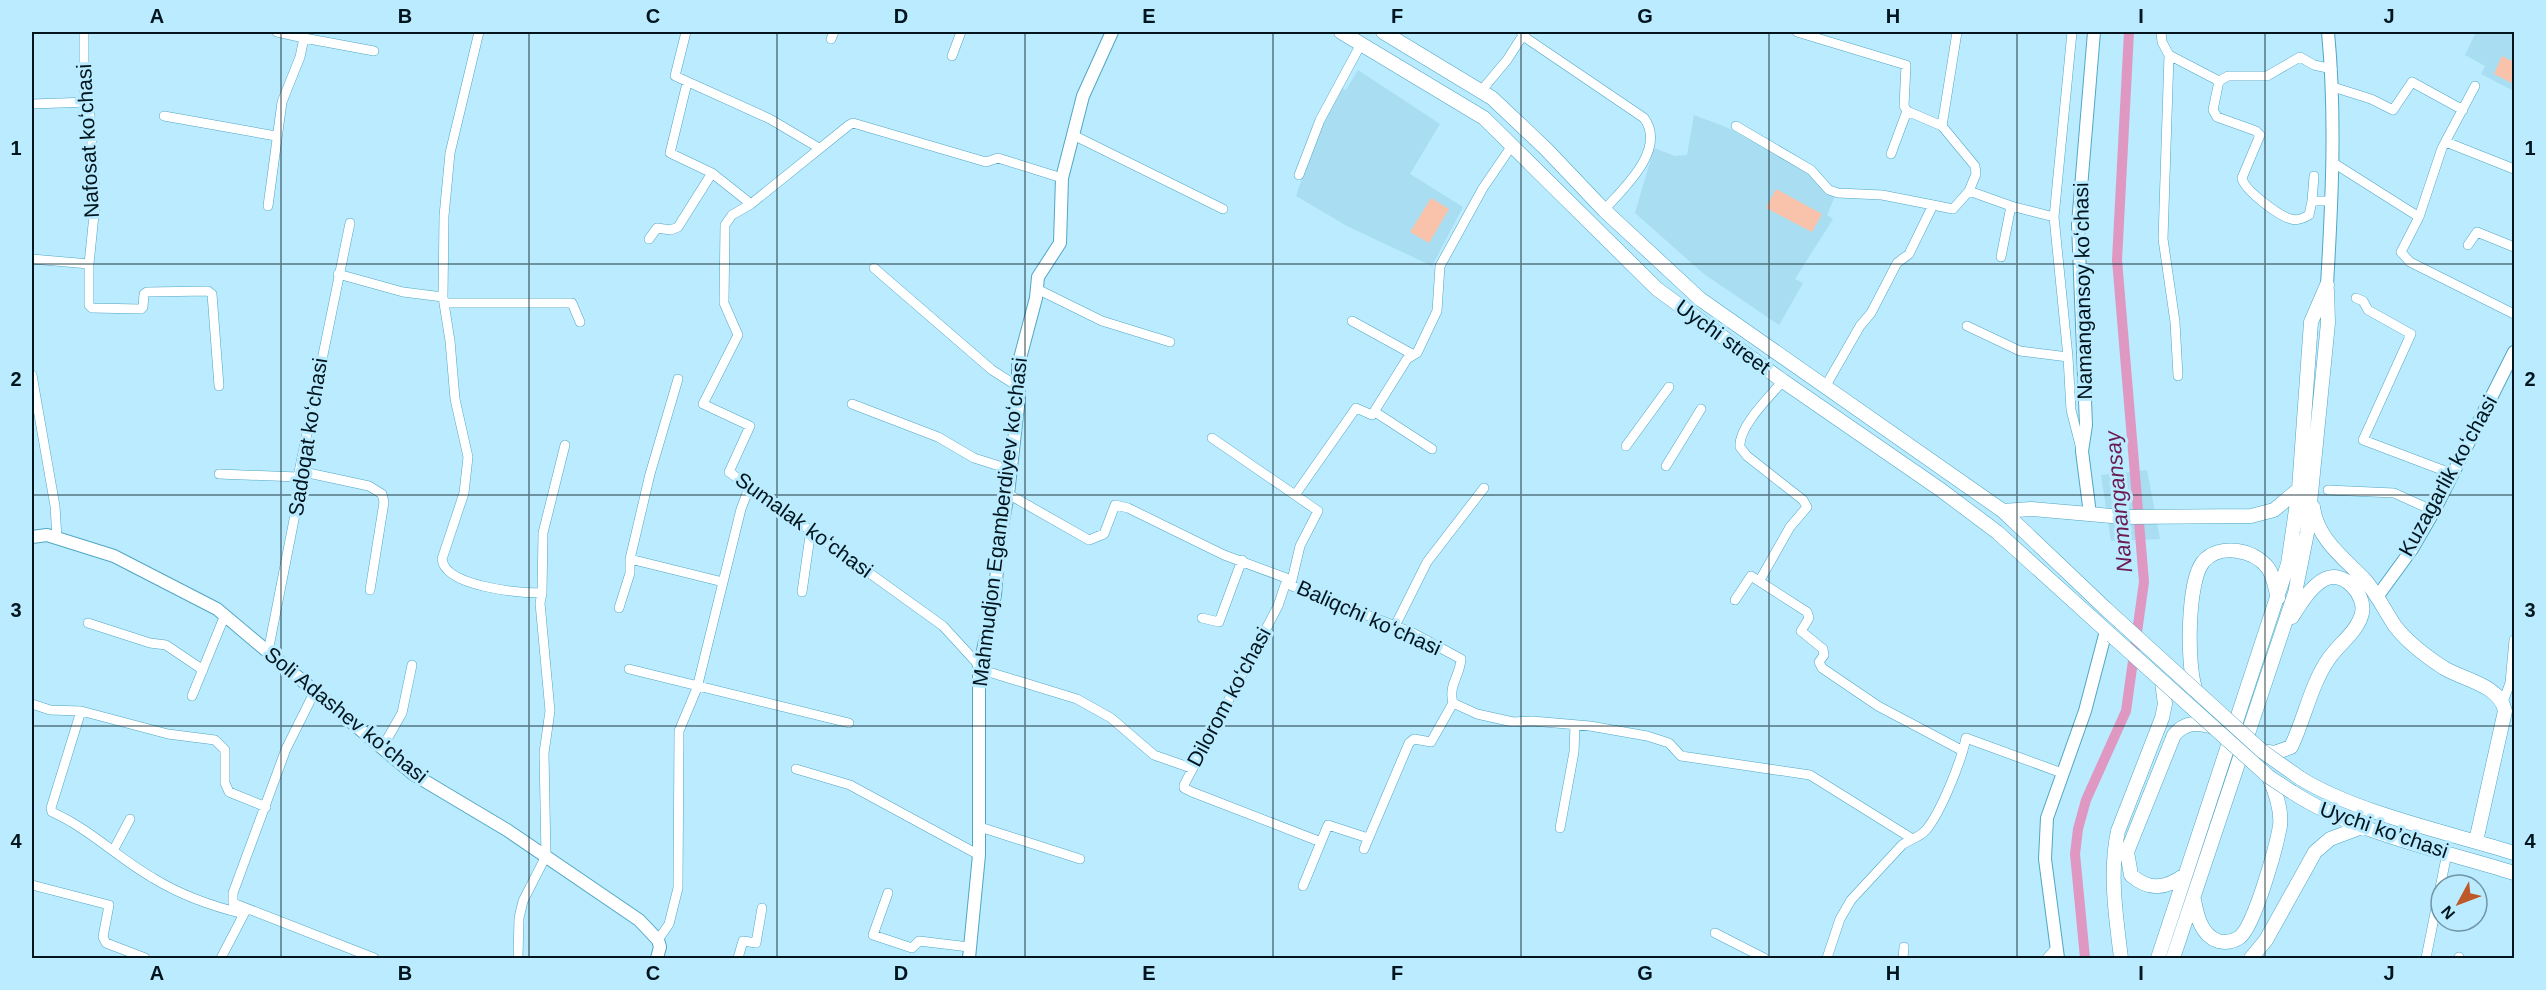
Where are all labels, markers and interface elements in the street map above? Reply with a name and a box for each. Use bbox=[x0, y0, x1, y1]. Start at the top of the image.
text: A bbox=[150, 5, 164, 27]
text: B bbox=[398, 5, 412, 27]
text: C bbox=[646, 5, 660, 27]
text: D bbox=[894, 5, 908, 27]
text: E bbox=[1142, 5, 1156, 27]
text: F bbox=[1391, 5, 1403, 27]
text: G bbox=[1637, 5, 1653, 27]
text: H bbox=[1886, 5, 1900, 27]
text: I bbox=[2138, 5, 2144, 27]
text: J bbox=[2383, 5, 2395, 27]
street label: Nafosat koʻchasi bbox=[72, 63, 103, 219]
text: 1 bbox=[10, 137, 22, 159]
text: 1 bbox=[2524, 137, 2536, 159]
street label: Namangansoy koʻchasi bbox=[2069, 182, 2096, 400]
street label: Uychi street bbox=[1672, 295, 1775, 379]
street label: Sadoqat koʻchasi bbox=[284, 356, 331, 518]
street label: Mahmudjon Egamberdiyev koʻchasi bbox=[968, 356, 1031, 688]
text: 2 bbox=[10, 368, 22, 390]
text: 2 bbox=[2524, 368, 2536, 390]
street label: Kuzagarlik koʻchasi bbox=[2394, 392, 2501, 560]
water label: Namangansay bbox=[2100, 428, 2137, 574]
street label: Sumalak koʻchasi bbox=[731, 467, 877, 582]
street label: Baliqchi koʻchasi bbox=[1294, 575, 1445, 660]
text: 3 bbox=[10, 599, 22, 621]
text: 3 bbox=[2524, 599, 2536, 621]
street label: Dilorom koʻchasi bbox=[1182, 623, 1275, 770]
street label: Soli Adashev ko'chasi bbox=[260, 642, 432, 787]
street label: Uychi ko’chasi bbox=[2317, 797, 2451, 862]
text: 4 bbox=[10, 830, 22, 852]
text: 4 bbox=[2524, 830, 2536, 852]
north arrow bbox=[2429, 873, 2489, 933]
text: N bbox=[2438, 903, 2458, 922]
text: A bbox=[150, 962, 164, 984]
text: B bbox=[398, 962, 412, 984]
text: C bbox=[646, 962, 660, 984]
text: D bbox=[894, 962, 908, 984]
text: E bbox=[1142, 962, 1156, 984]
text: F bbox=[1391, 962, 1403, 984]
text: G bbox=[1637, 962, 1653, 984]
text: H bbox=[1886, 962, 1900, 984]
text: I bbox=[2138, 962, 2144, 984]
text: J bbox=[2383, 962, 2395, 984]

